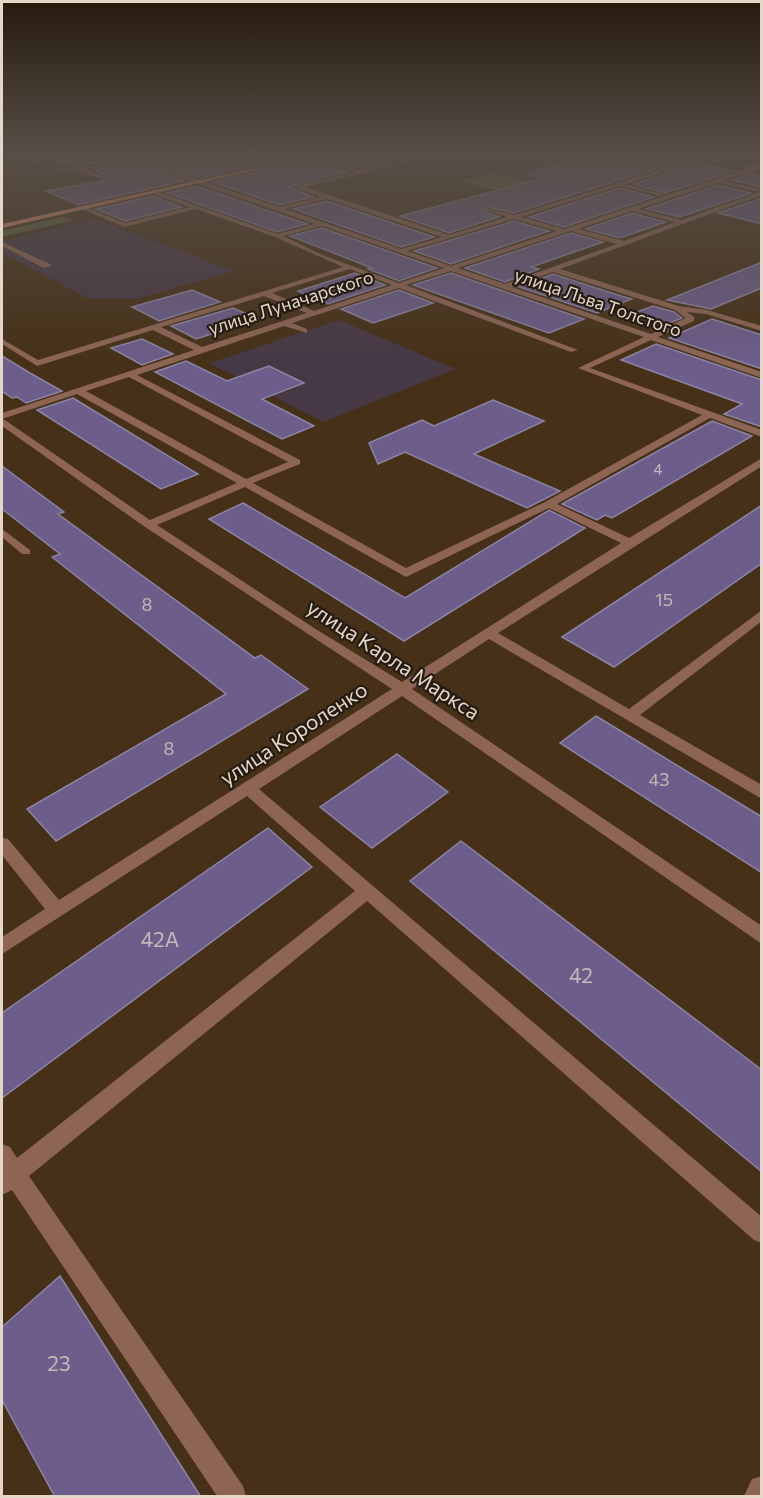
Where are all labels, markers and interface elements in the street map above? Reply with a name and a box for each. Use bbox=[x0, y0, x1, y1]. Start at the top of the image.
street label: улица Льва Толстого bbox=[512, 263, 685, 341]
street label: улица Луначарского bbox=[206, 265, 376, 339]
house number: 4 bbox=[654, 460, 663, 478]
house number: 15 bbox=[655, 588, 673, 610]
house number: 8 bbox=[142, 593, 153, 615]
street label: улица Карла Маркса bbox=[303, 594, 485, 724]
street label: улица Короленко bbox=[215, 676, 371, 790]
house number: 8 bbox=[164, 737, 175, 759]
house number: 43 bbox=[648, 768, 670, 790]
house number: 42А bbox=[141, 926, 179, 951]
house number: 42 bbox=[569, 962, 593, 987]
house number: 23 bbox=[47, 1350, 71, 1375]

